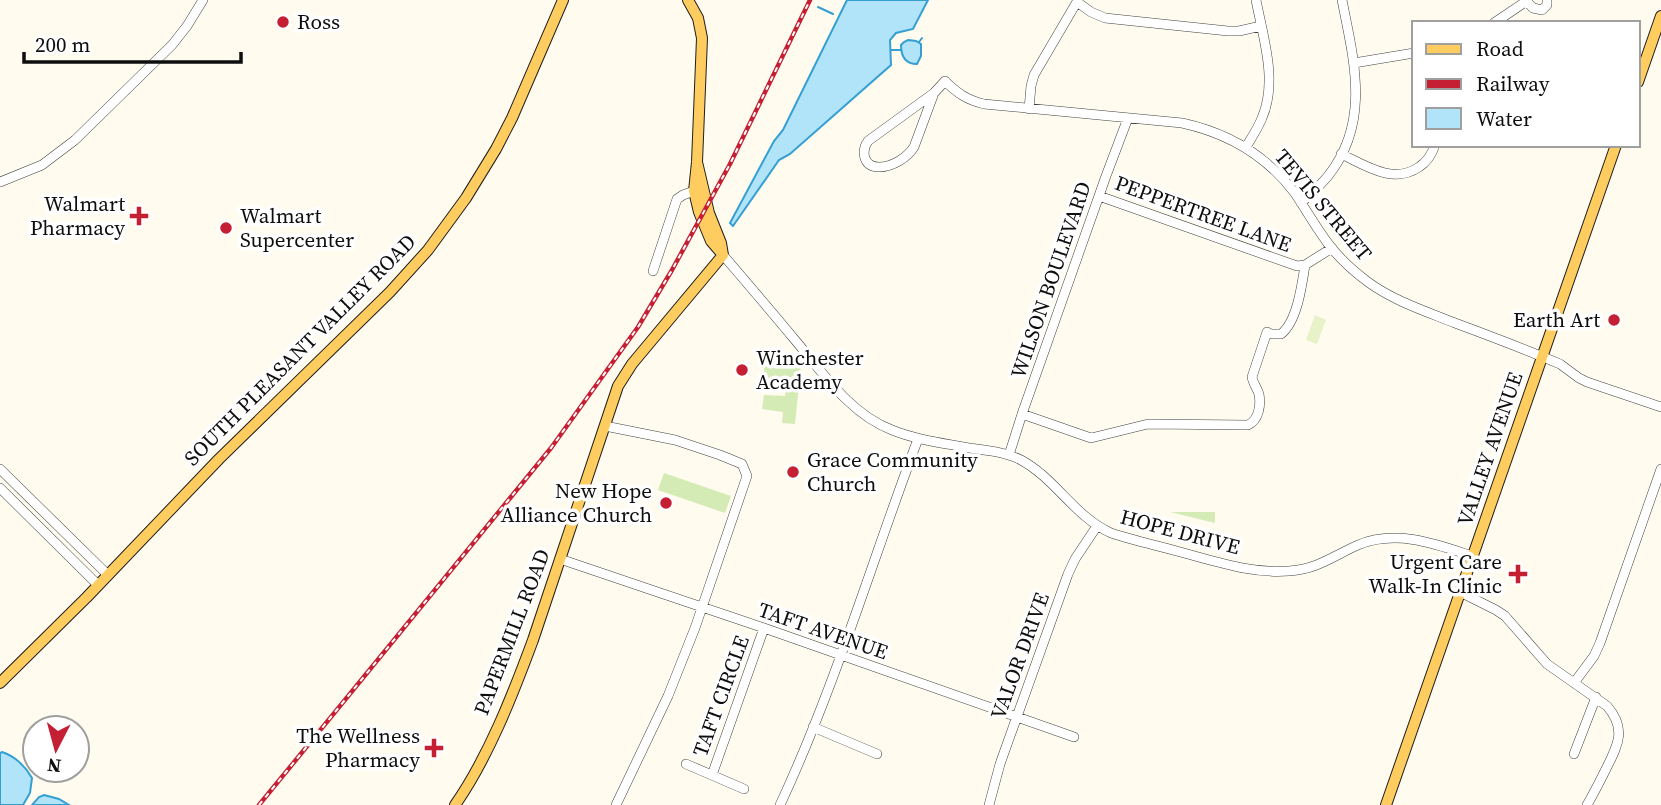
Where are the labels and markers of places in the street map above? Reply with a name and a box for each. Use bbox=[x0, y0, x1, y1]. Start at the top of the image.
place label: Ross bbox=[297, 7, 340, 36]
marker: Ross bbox=[275, 14, 291, 30]
place label: Walmart Pharmacy bbox=[30, 189, 125, 242]
place label: Walmart Supercenter bbox=[240, 201, 354, 254]
marker: Walmart Pharmacy bbox=[131, 208, 147, 224]
marker: Walmart Supercenter bbox=[218, 220, 234, 236]
place label: Earth Art bbox=[1513, 305, 1600, 334]
marker: Earth Art bbox=[1606, 312, 1622, 328]
place label: Winchester Academy bbox=[756, 343, 864, 396]
marker: Winchester Academy bbox=[734, 362, 750, 378]
place label: Grace Community Church bbox=[807, 445, 978, 498]
marker: Grace Community Church bbox=[785, 464, 801, 480]
place label: New Hope Alliance Church bbox=[501, 476, 652, 529]
marker: New Hope Alliance Church bbox=[658, 495, 674, 511]
place label: Urgent Care Walk-In Clinic bbox=[1368, 547, 1502, 600]
marker: Urgent Care Walk-In Clinic bbox=[1508, 564, 1528, 584]
place label: The Wellness Pharmacy bbox=[296, 721, 420, 774]
marker: The Wellness Pharmacy bbox=[426, 740, 442, 756]

